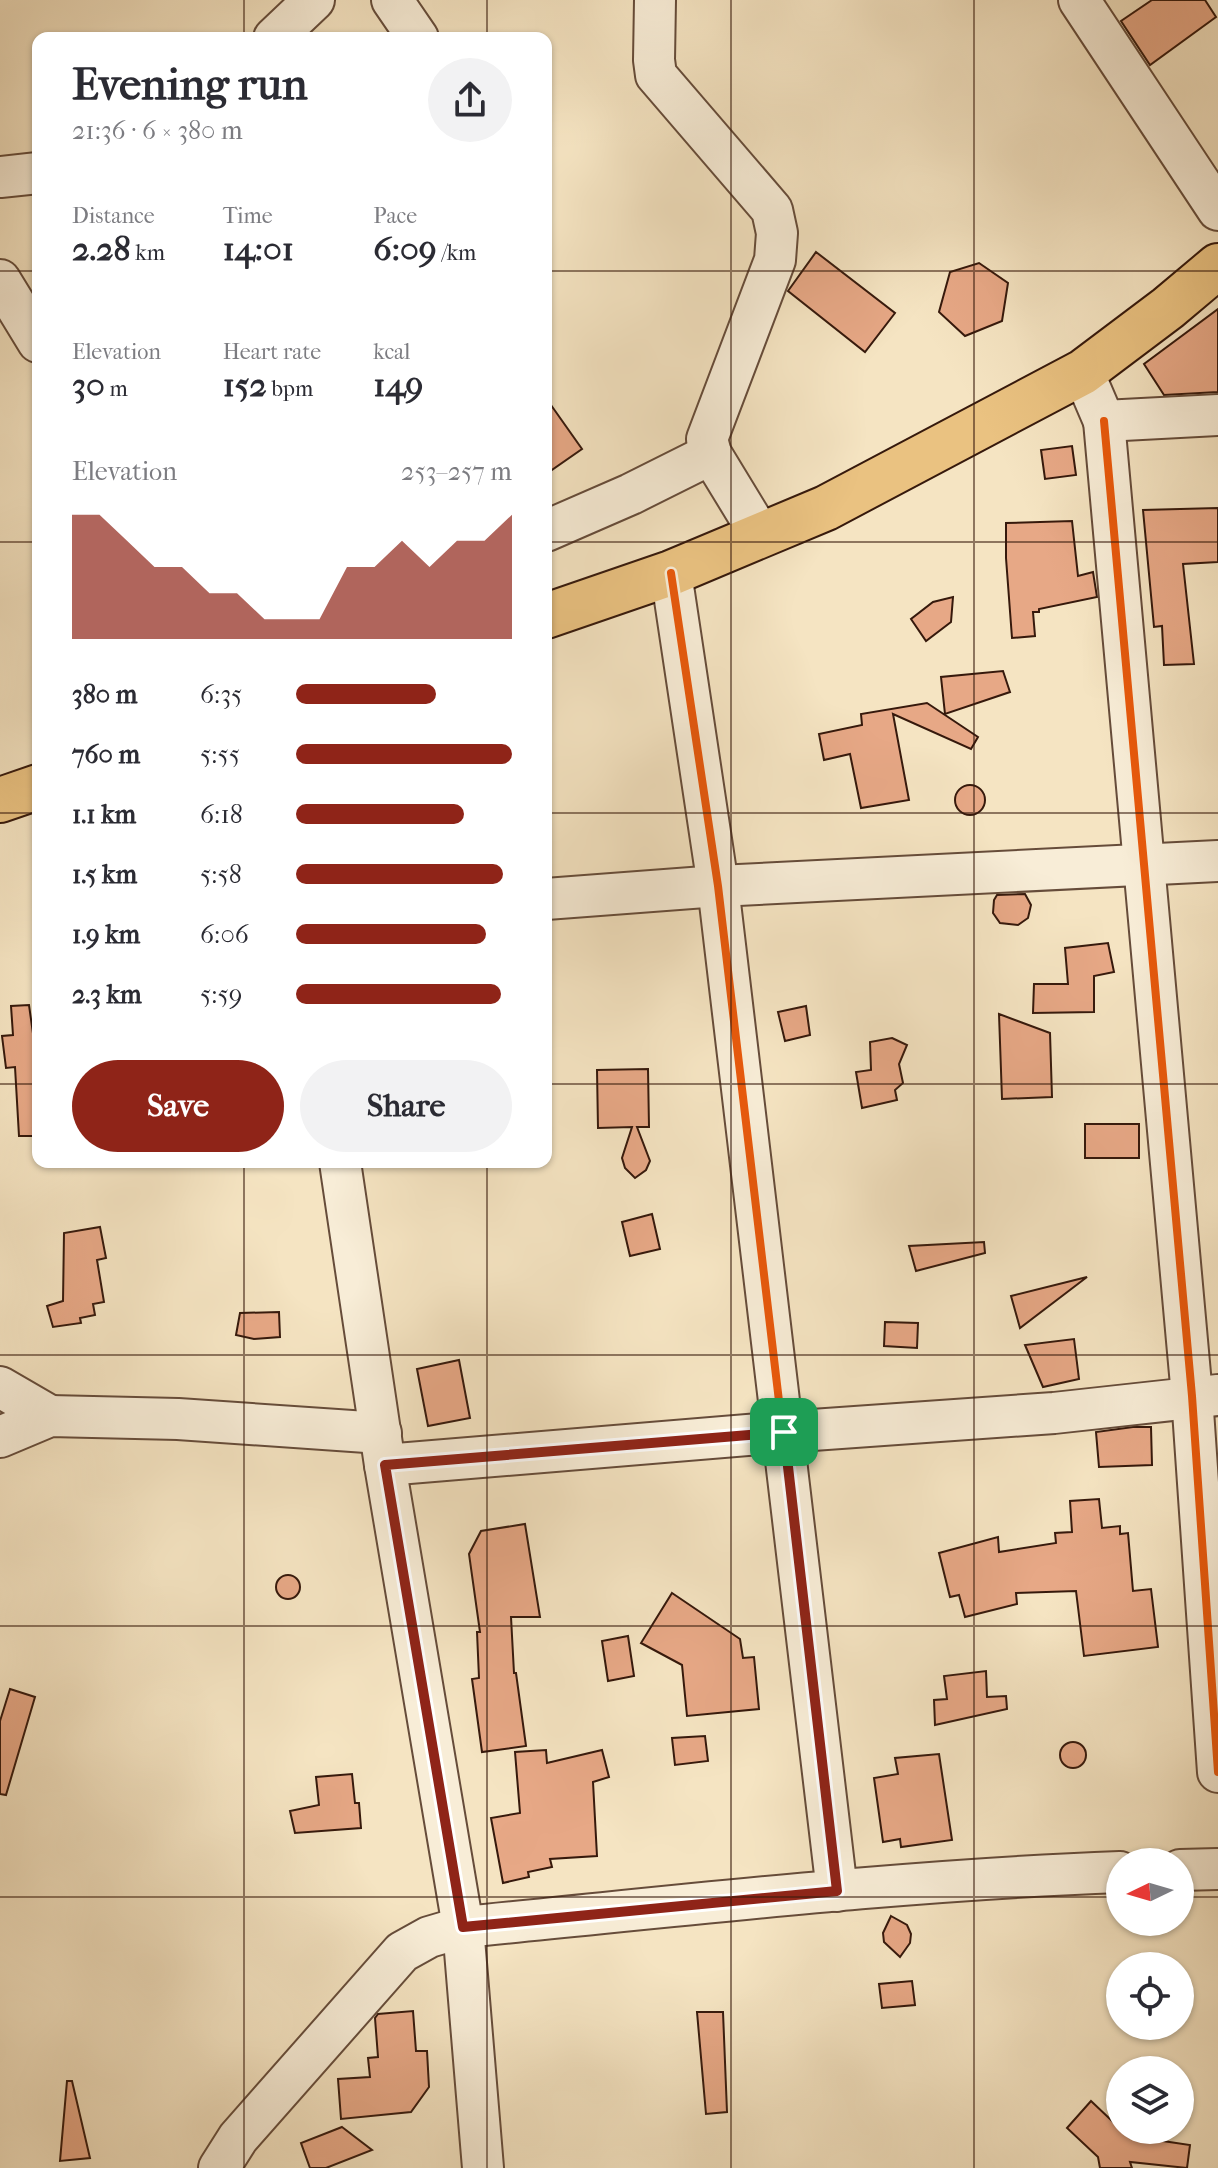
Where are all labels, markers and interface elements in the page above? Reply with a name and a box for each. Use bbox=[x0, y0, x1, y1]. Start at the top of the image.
button: share bbox=[428, 58, 512, 142]
text: Evening run bbox=[72, 59, 307, 110]
text: 21:36 · 6 × 380 m bbox=[72, 115, 243, 146]
text: Distance bbox=[72, 203, 155, 229]
text: Time bbox=[223, 203, 273, 229]
text: Pace bbox=[373, 203, 417, 229]
text: 2.28 bbox=[72, 229, 131, 269]
text: 14:01 bbox=[223, 229, 294, 269]
text: 6:09 bbox=[373, 229, 437, 269]
text: km bbox=[131, 240, 165, 266]
text: /km bbox=[437, 240, 476, 266]
text: Elevation bbox=[72, 339, 161, 365]
text: Heart rate bbox=[223, 339, 321, 365]
text: kcal bbox=[373, 339, 410, 365]
text: 30 bbox=[72, 365, 105, 405]
text: 152 bbox=[223, 365, 267, 405]
text: 149 bbox=[373, 365, 423, 405]
text: m bbox=[105, 376, 128, 402]
text: bpm bbox=[267, 376, 313, 402]
text: Elevation bbox=[72, 456, 177, 487]
text: 253–257 m bbox=[401, 456, 512, 487]
text: 380 m bbox=[72, 679, 137, 710]
text: 6:35 bbox=[200, 679, 242, 710]
text: 760 m bbox=[72, 739, 140, 770]
text: 5:55 bbox=[200, 739, 240, 770]
text: 1.1 km bbox=[72, 799, 136, 830]
text: 6:18 bbox=[200, 799, 243, 830]
text: 1.5 km bbox=[72, 859, 137, 890]
text: 5:58 bbox=[200, 859, 242, 890]
text: 1.9 km bbox=[72, 919, 140, 950]
text: 6:06 bbox=[200, 919, 249, 950]
text: 2.3 km bbox=[72, 979, 142, 1010]
text: 5:59 bbox=[200, 979, 242, 1010]
button: Save bbox=[72, 1060, 284, 1152]
button: Share bbox=[300, 1060, 512, 1152]
pin bbox=[750, 1398, 818, 1466]
icon: arrive bbox=[762, 1410, 806, 1454]
north arrow bbox=[1106, 1848, 1194, 1936]
map controls bbox=[1106, 1848, 1194, 2144]
button: locate bbox=[1106, 1952, 1194, 2040]
button: layers bbox=[1106, 2056, 1194, 2144]

